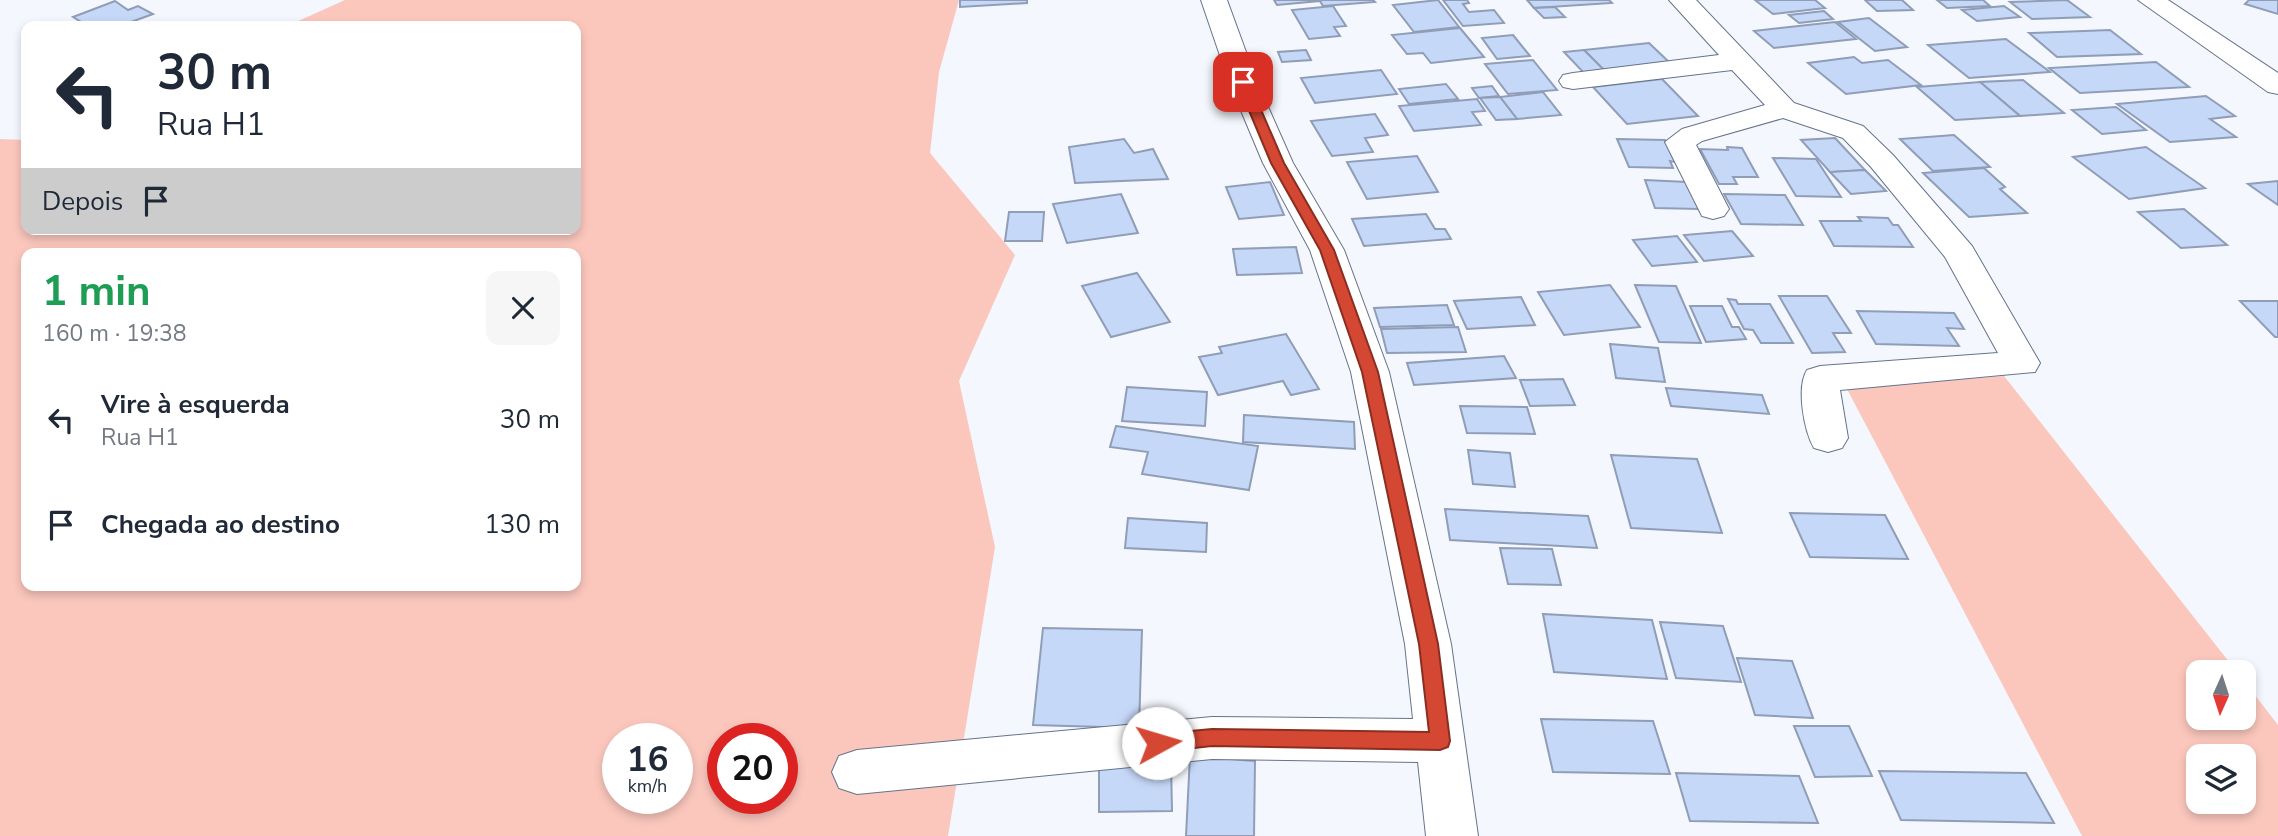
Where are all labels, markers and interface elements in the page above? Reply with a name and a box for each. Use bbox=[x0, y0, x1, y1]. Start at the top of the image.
text: 30 m bbox=[157, 39, 272, 106]
icon: left bbox=[42, 49, 133, 140]
pin bbox=[1213, 52, 1273, 112]
icon: arrive bbox=[1224, 63, 1262, 101]
text: Rua H1 bbox=[157, 103, 265, 146]
icon: arrive bbox=[137, 182, 175, 220]
text: Depois bbox=[42, 184, 123, 219]
text: 1 min bbox=[42, 263, 151, 320]
button: close bbox=[486, 271, 560, 345]
text: 160 m · 19:38 bbox=[42, 318, 187, 349]
text: Vire à esquerda bbox=[101, 387, 290, 422]
icon: left bbox=[42, 401, 80, 439]
text: 30 m bbox=[500, 402, 560, 437]
text: Rua H1 bbox=[101, 422, 179, 453]
icon: arrive bbox=[42, 506, 80, 544]
text: Chegada ao destino bbox=[101, 507, 340, 542]
text: 130 m bbox=[484, 507, 560, 542]
north arrow bbox=[2186, 660, 2256, 730]
map controls bbox=[2186, 660, 2256, 814]
position arrow bbox=[1121, 706, 1195, 780]
speed limit sign: 20 bbox=[707, 723, 798, 814]
text: 16 bbox=[626, 736, 669, 783]
button: layers bbox=[2186, 744, 2256, 814]
text: km/h bbox=[628, 774, 667, 798]

